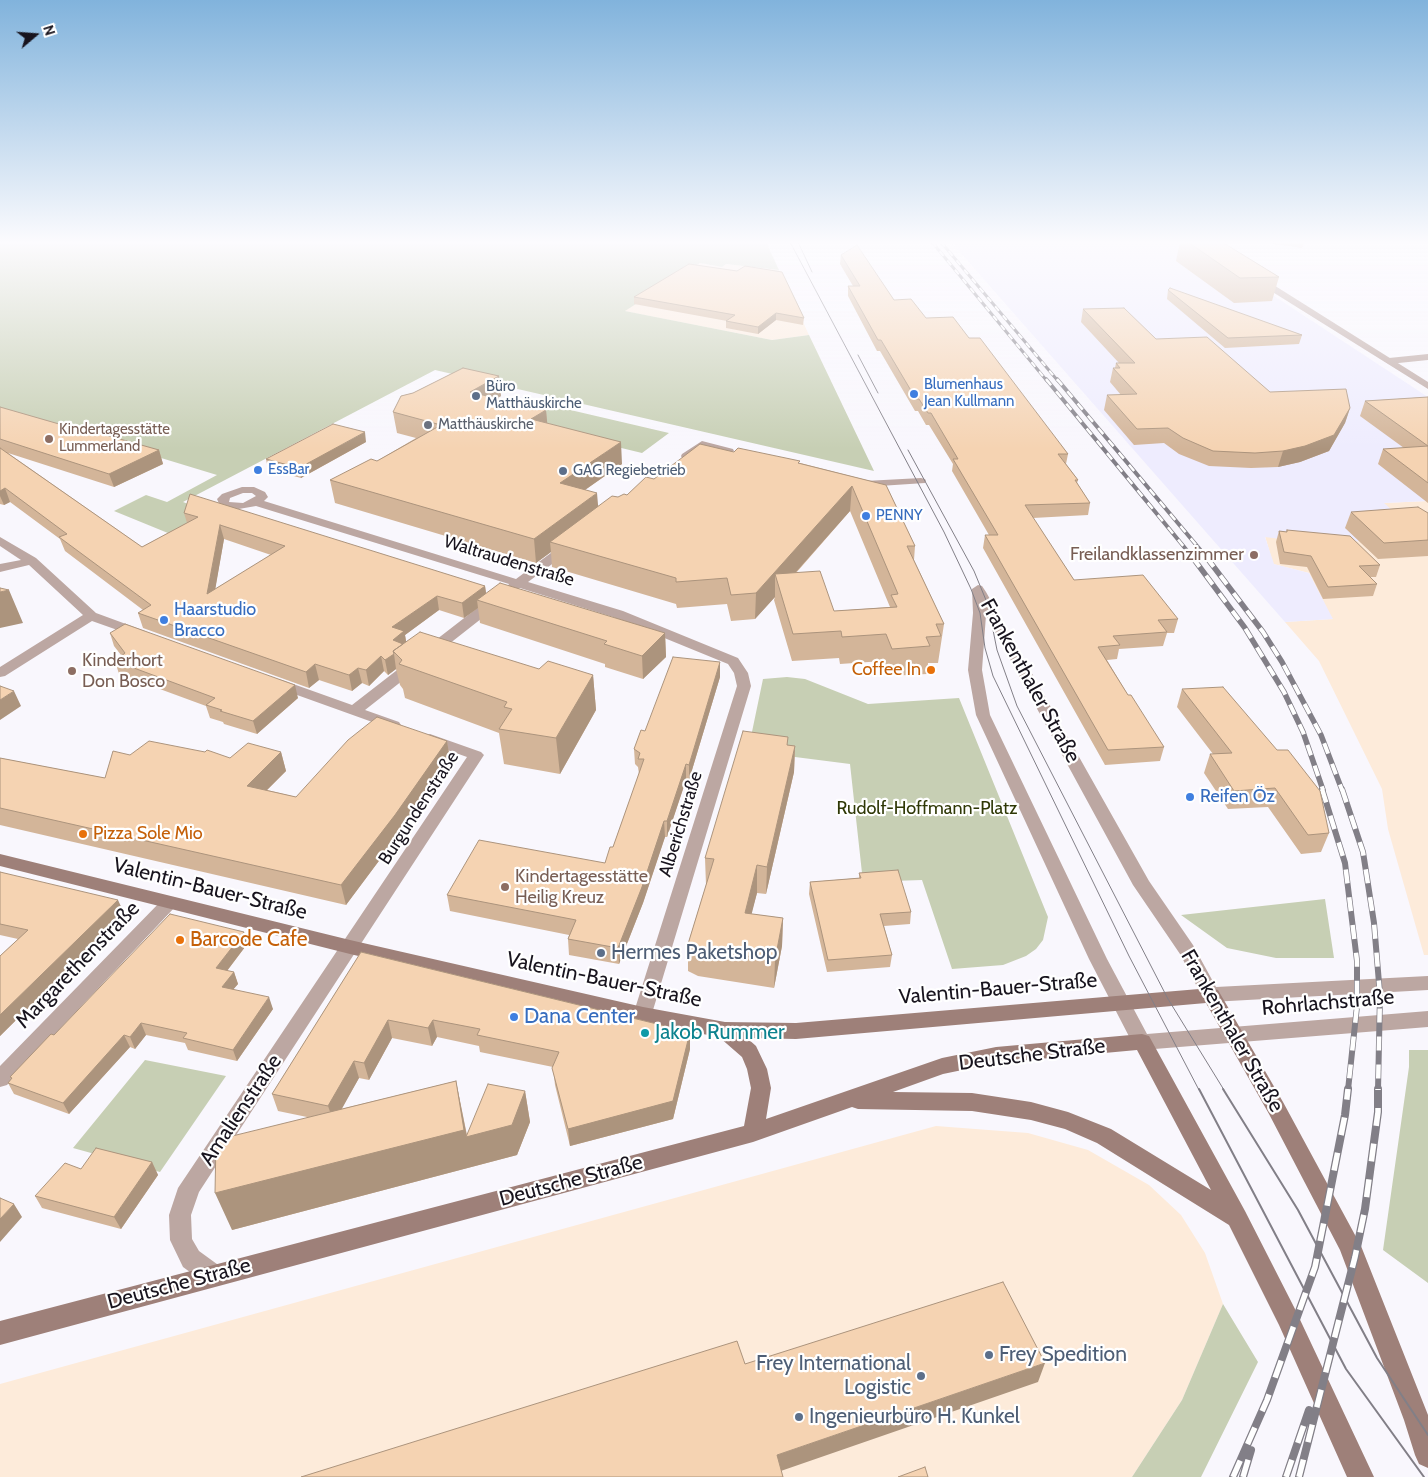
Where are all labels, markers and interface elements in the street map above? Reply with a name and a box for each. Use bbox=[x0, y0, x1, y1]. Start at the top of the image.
north arrow bbox=[10, 10, 60, 60]
text: N bbox=[39, 23, 59, 38]
place label: Blumenhaus Jean Kullmann bbox=[924, 376, 1014, 411]
place label: Büro Matthäuskirche bbox=[486, 378, 582, 413]
marker: Blumenhaus Jean Kullmann bbox=[908, 388, 920, 400]
marker: Büro Matthäuskirche bbox=[470, 390, 482, 402]
place label: Matthäuskirche bbox=[438, 416, 534, 434]
marker: Matthäuskirche bbox=[422, 419, 434, 431]
place label: Kindertagesstätte Lummerland bbox=[59, 421, 170, 456]
marker: Kindertagesstätte Lummerland bbox=[43, 433, 55, 445]
place label: EssBar bbox=[268, 461, 309, 479]
place label: GAG Regiebetrieb bbox=[573, 462, 686, 480]
marker: EssBar bbox=[252, 464, 264, 476]
marker: GAG Regiebetrieb bbox=[557, 465, 569, 477]
place label: PENNY bbox=[876, 507, 923, 525]
marker: PENNY bbox=[860, 510, 872, 522]
street label: Waltraudenstraße bbox=[441, 531, 577, 591]
place label: Freilandklassenzimmer bbox=[1070, 544, 1244, 566]
marker: Freilandklassenzimmer bbox=[1248, 549, 1260, 561]
street label: Frankenthaler Straße bbox=[975, 595, 1085, 767]
place label: Haarstudio Bracco bbox=[174, 599, 256, 642]
marker: Haarstudio Bracco bbox=[158, 614, 170, 626]
place label: Kinderhort Don Bosco bbox=[82, 650, 165, 692]
place label: Coffee In bbox=[852, 659, 921, 681]
marker: Coffee In bbox=[925, 664, 937, 676]
marker: Kinderhort Don Bosco bbox=[66, 665, 78, 677]
street label: Burgundenstraße bbox=[374, 747, 464, 869]
street label: Alberichstraße bbox=[655, 769, 707, 879]
place label: Reifen Öz bbox=[1200, 786, 1275, 808]
marker: Reifen Öz bbox=[1184, 791, 1196, 803]
park label: Rudolf-Hoffmann-Platz bbox=[836, 798, 1018, 820]
place label: Pizza Sole Mio bbox=[93, 823, 203, 845]
marker: Pizza Sole Mio bbox=[77, 828, 89, 840]
street label: Valentin-Bauer-Straße bbox=[110, 853, 310, 925]
place label: Kindertagesstätte Heilig Kreuz bbox=[515, 866, 648, 909]
marker: Kindertagesstätte Heilig Kreuz bbox=[499, 881, 511, 893]
street label: Margarethenstraße bbox=[11, 896, 145, 1034]
place label: Barcode Cafe bbox=[190, 927, 307, 953]
marker: Barcode Cafe bbox=[174, 934, 186, 946]
place label: Hermes Paketshop bbox=[611, 940, 777, 966]
street label: Frankenthaler Straße bbox=[1175, 945, 1289, 1117]
street label: Valentin-Bauer-Straße bbox=[504, 947, 704, 1013]
marker: Hermes Paketshop bbox=[595, 947, 607, 959]
street label: Valentin-Bauer-Straße bbox=[898, 968, 1098, 1010]
street label: Rohrlachstraße bbox=[1261, 985, 1395, 1021]
place label: Dana Center bbox=[524, 1004, 635, 1030]
marker: Dana Center bbox=[508, 1011, 520, 1023]
place label: Jakob Rummer bbox=[655, 1020, 785, 1046]
marker: Jakob Rummer bbox=[639, 1027, 651, 1039]
street label: Deutsche Straße bbox=[957, 1034, 1107, 1076]
street label: Amalienstraße bbox=[195, 1050, 287, 1170]
street label: Deutsche Straße bbox=[497, 1150, 645, 1212]
street label: Deutsche Straße bbox=[105, 1253, 253, 1315]
place label: Frey Spedition bbox=[999, 1342, 1127, 1368]
marker: Frey Spedition bbox=[983, 1349, 995, 1361]
place label: Frey International Logistic bbox=[756, 1351, 911, 1401]
marker: Frey International Logistic bbox=[915, 1370, 927, 1382]
place label: Ingenieurbüro H. Kunkel bbox=[809, 1404, 1020, 1430]
marker: Ingenieurbüro H. Kunkel bbox=[793, 1411, 805, 1423]

